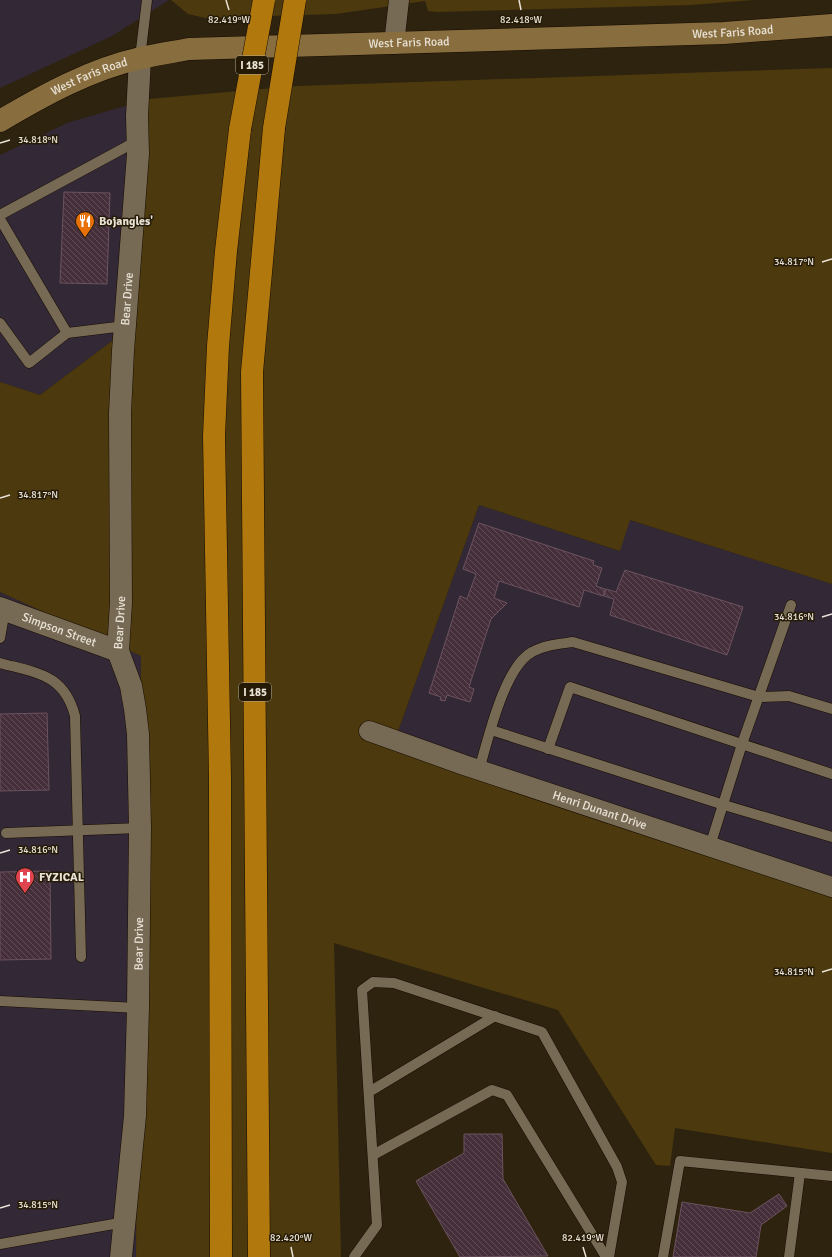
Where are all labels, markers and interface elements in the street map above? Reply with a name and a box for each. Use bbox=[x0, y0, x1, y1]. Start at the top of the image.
text: 82.419°W bbox=[208, 14, 250, 26]
text: 82.418°W bbox=[500, 14, 542, 26]
street label: West Faris Road bbox=[692, 22, 774, 42]
street label: West Faris Road bbox=[368, 34, 450, 52]
street label: West Faris Road bbox=[49, 55, 129, 99]
road number: I 185 bbox=[236, 56, 268, 74]
text: 34.818°N bbox=[18, 134, 58, 146]
restaurant icon: Bojangles' bbox=[74, 210, 96, 238]
place label: Bojangles' bbox=[99, 214, 153, 229]
text: 34.817°N bbox=[774, 256, 814, 268]
street label: Bear Drive bbox=[118, 272, 137, 326]
text: 34.817°N bbox=[18, 489, 58, 501]
street label: Bear Drive bbox=[111, 596, 129, 650]
street label: Simpson Street bbox=[20, 610, 98, 650]
text: 34.816°N bbox=[774, 611, 814, 623]
road number: I 185 bbox=[239, 683, 271, 701]
street label: Henri Dunant Drive bbox=[551, 788, 649, 833]
text: 34.816°N bbox=[18, 844, 58, 856]
hospital icon: FYZICAL bbox=[14, 866, 36, 894]
place label: FYZICAL bbox=[39, 870, 85, 885]
street label: Bear Drive bbox=[131, 917, 147, 970]
text: 34.815°N bbox=[774, 966, 814, 978]
text: 34.815°N bbox=[18, 1199, 58, 1211]
text: 82.420°W bbox=[270, 1232, 312, 1244]
text: 82.419°W bbox=[562, 1232, 604, 1244]

